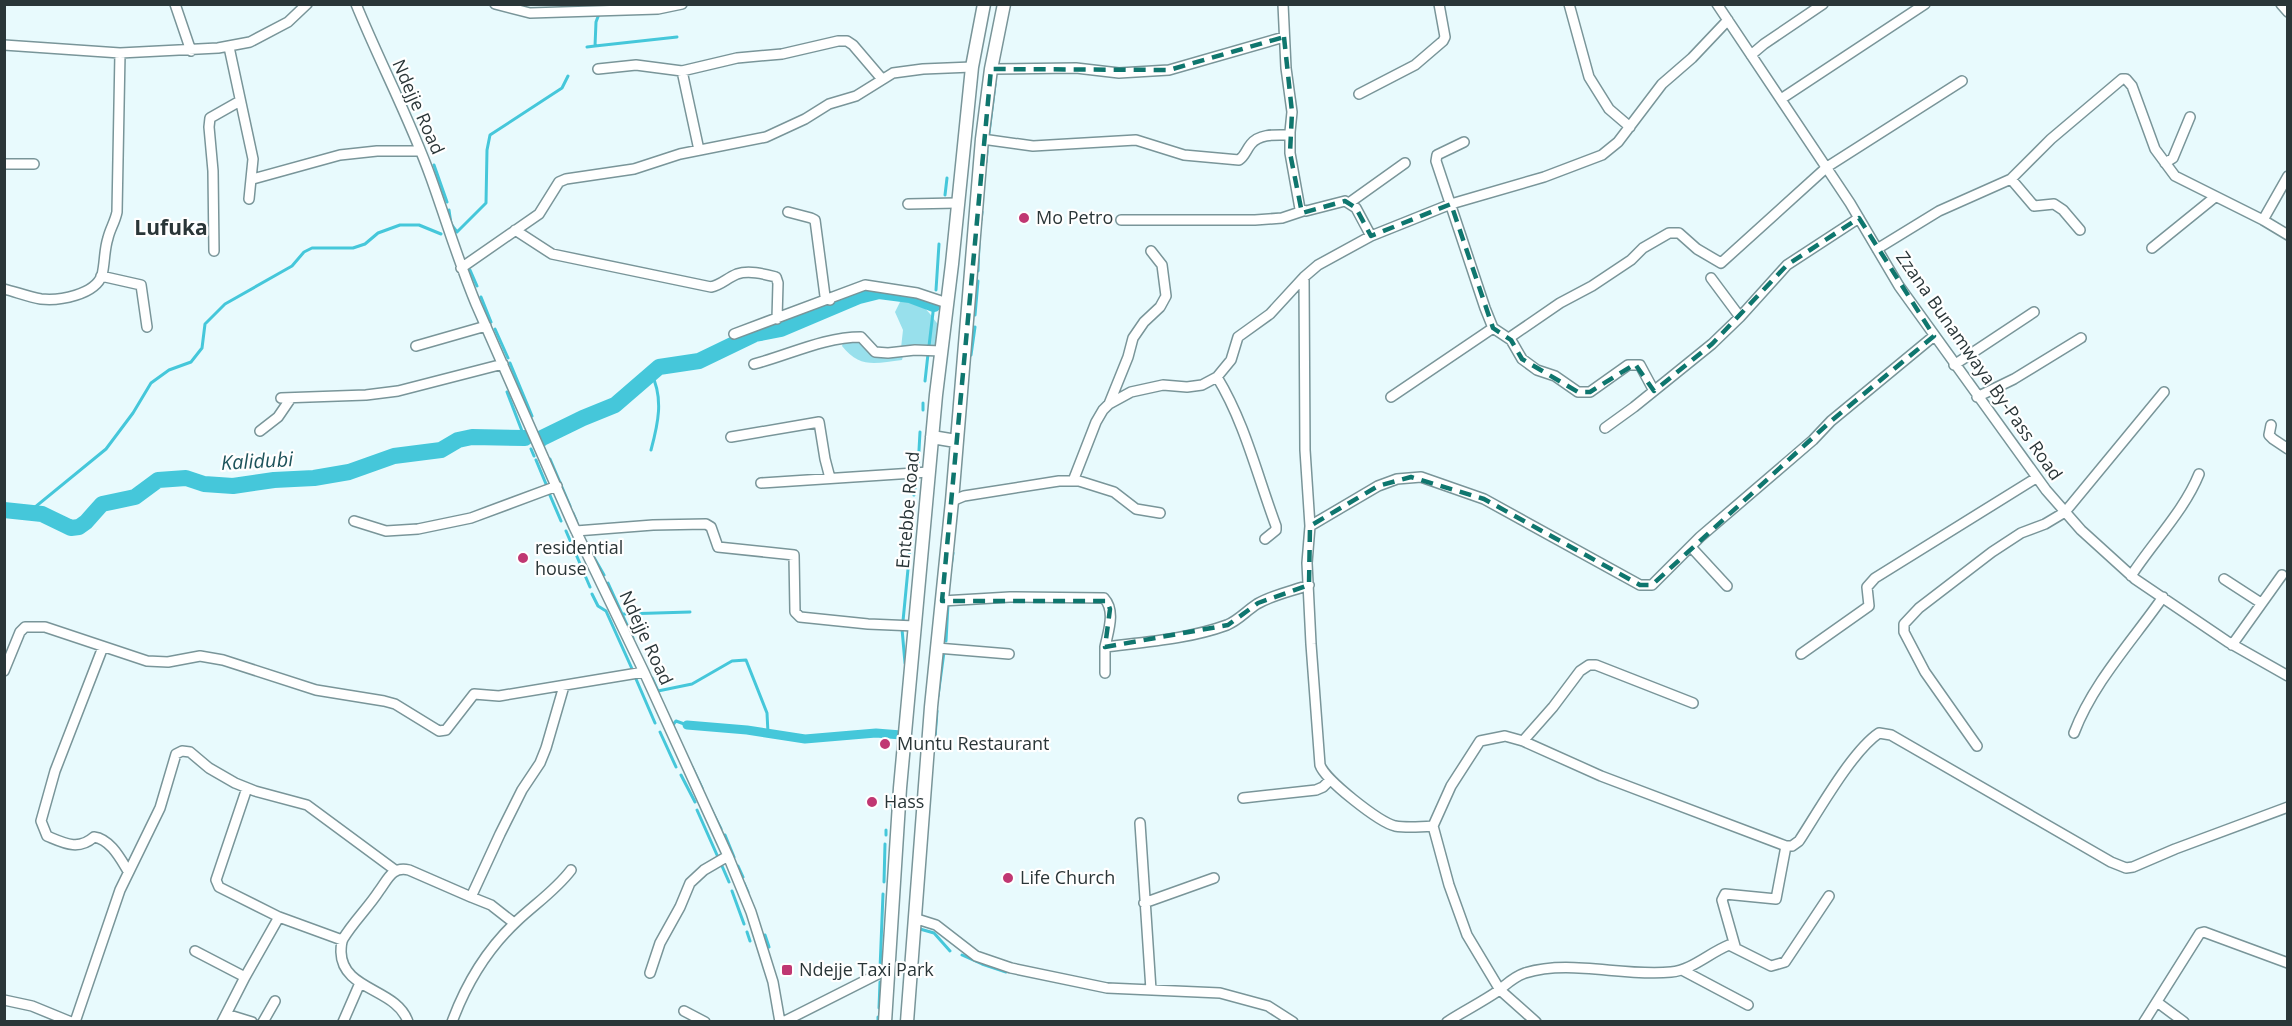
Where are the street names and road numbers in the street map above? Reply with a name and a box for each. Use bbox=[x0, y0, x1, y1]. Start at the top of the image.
street label: Ndejje Road bbox=[387, 55, 451, 158]
street label: Zzana Bunamwaya By-Pass Road bbox=[1891, 246, 2068, 485]
street label: Entebbe Road bbox=[890, 450, 924, 569]
street label: Ndejje Road bbox=[615, 587, 679, 689]

